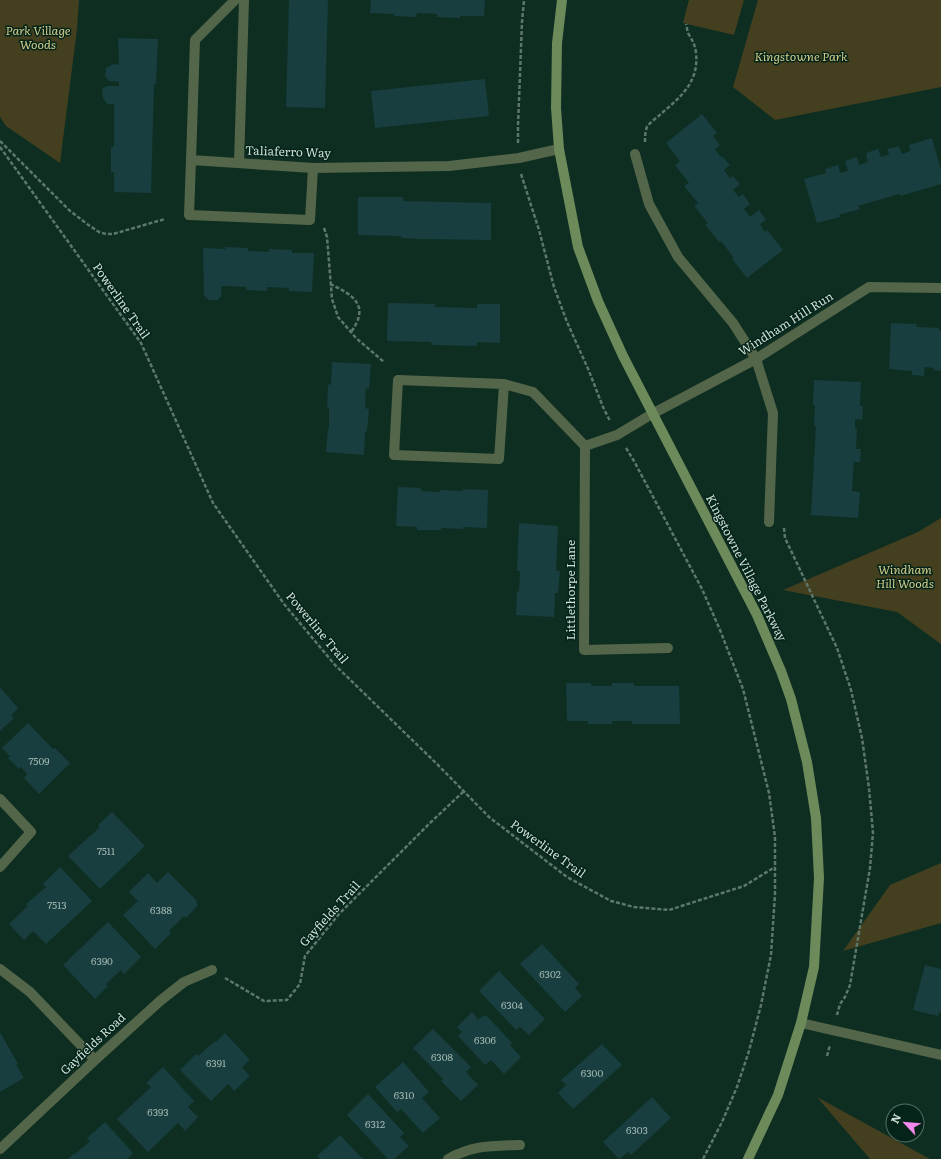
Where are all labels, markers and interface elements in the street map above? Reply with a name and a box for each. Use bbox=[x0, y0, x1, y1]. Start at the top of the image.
park label: Park Village Woods bbox=[5, 21, 71, 53]
park label: Kingstowne Park bbox=[755, 47, 848, 65]
street label: Taliaferro Way bbox=[245, 141, 331, 161]
street label: Powerline Trail bbox=[89, 259, 155, 342]
street label: Windham Hill Run bbox=[735, 287, 836, 360]
street label: Kingstowne Village Parkway bbox=[702, 491, 792, 644]
street label: Littlethorpe Lane bbox=[561, 540, 579, 640]
park label: Windham Hill Woods bbox=[876, 560, 934, 592]
street label: Powerline Trail bbox=[282, 587, 353, 667]
house number: 7509 bbox=[29, 753, 49, 768]
street label: Powerline Trail bbox=[507, 815, 590, 882]
house number: 7511 bbox=[97, 843, 115, 858]
street label: Gayfields Trail bbox=[295, 876, 364, 950]
house number: 7513 bbox=[47, 897, 67, 912]
house number: 6388 bbox=[150, 902, 172, 917]
house number: 6390 bbox=[91, 953, 113, 968]
house number: 6302 bbox=[539, 966, 561, 981]
house number: 6304 bbox=[501, 997, 524, 1012]
street label: Gayfields Road bbox=[56, 1008, 130, 1078]
house number: 6306 bbox=[474, 1032, 497, 1047]
house number: 6308 bbox=[431, 1049, 454, 1064]
house number: 6391 bbox=[206, 1055, 226, 1070]
house number: 6300 bbox=[581, 1065, 603, 1080]
house number: 6310 bbox=[394, 1087, 415, 1102]
north arrow bbox=[885, 1103, 925, 1143]
house number: 6393 bbox=[147, 1104, 169, 1119]
text: N bbox=[886, 1111, 904, 1126]
house number: 6312 bbox=[365, 1116, 385, 1131]
house number: 6303 bbox=[626, 1122, 648, 1137]

